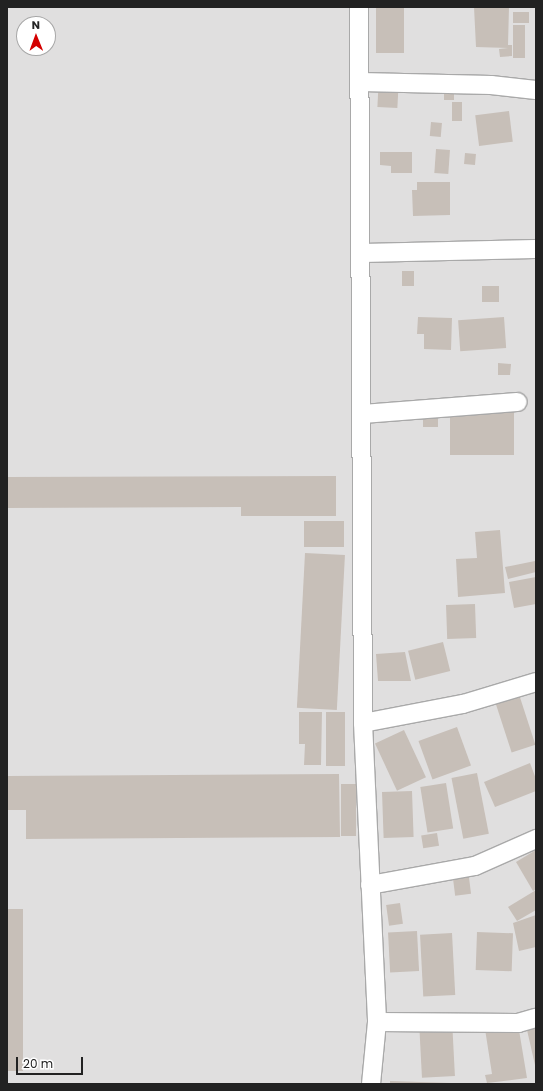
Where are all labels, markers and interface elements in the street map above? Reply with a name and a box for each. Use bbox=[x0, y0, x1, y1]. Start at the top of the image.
north arrow bbox=[16, 16, 56, 56]
text: N bbox=[32, 17, 40, 33]
scale bar bbox=[18, 1049, 85, 1075]
text: 20 m bbox=[23, 1055, 53, 1072]

